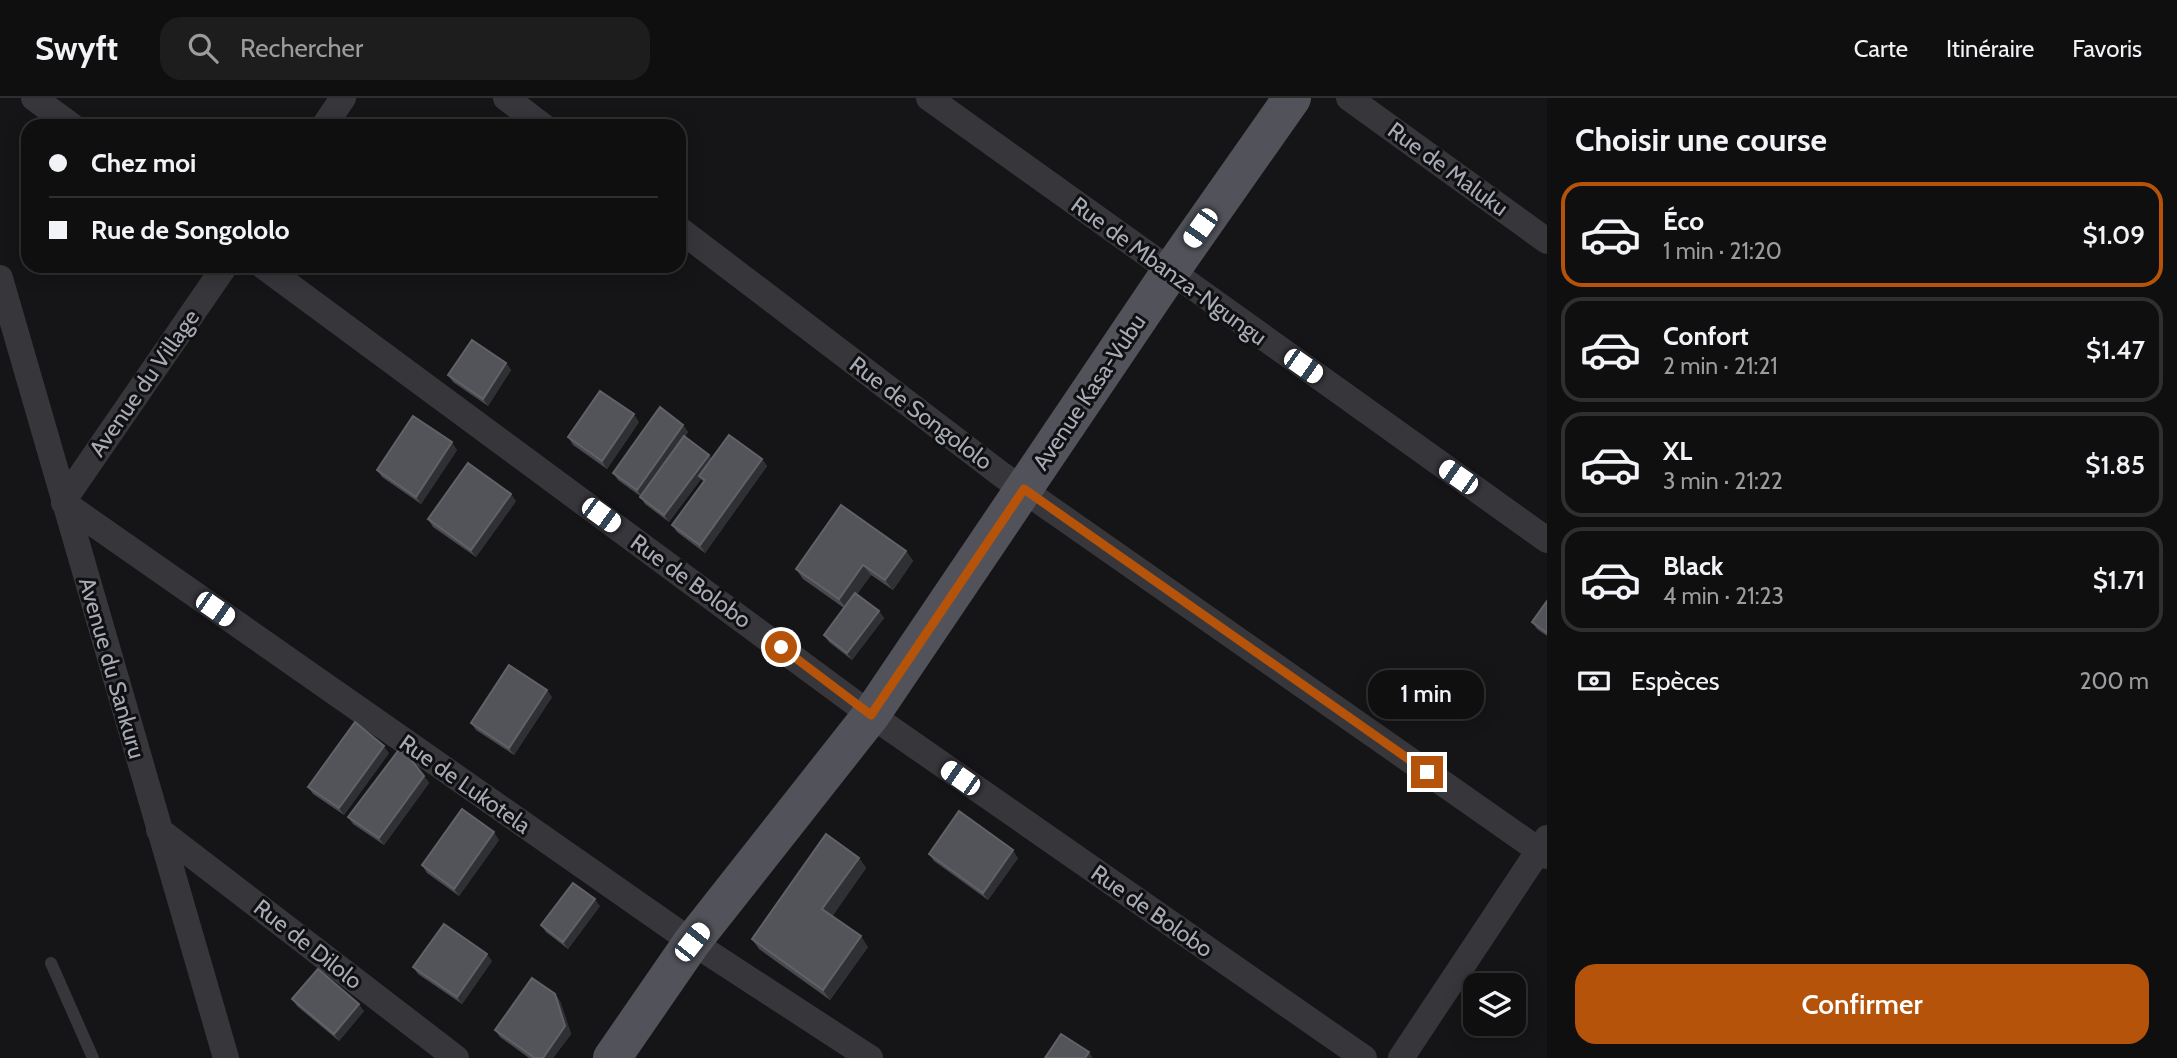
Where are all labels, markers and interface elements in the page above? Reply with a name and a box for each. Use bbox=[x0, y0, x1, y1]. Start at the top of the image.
search box bbox=[160, 17, 650, 80]
text: Swyft bbox=[35, 28, 118, 68]
icon: search bbox=[184, 29, 222, 67]
text: Rechercher bbox=[240, 32, 363, 64]
text: Carte bbox=[1854, 34, 1908, 63]
text: Itinéraire bbox=[1946, 34, 2034, 63]
text: Favoris bbox=[2072, 34, 2142, 63]
street label: Rue de Maluku bbox=[1382, 116, 1514, 222]
text: Choisir une course bbox=[1575, 120, 1827, 159]
text: Chez moi bbox=[91, 147, 196, 179]
street label: Rue de Mbanza-Ngungu bbox=[1066, 191, 1272, 351]
icon: car bbox=[1579, 203, 1642, 266]
car bbox=[1180, 205, 1221, 251]
text: Éco bbox=[1663, 205, 1704, 237]
text: Rue de Songololo bbox=[91, 214, 290, 246]
text: $1.09 bbox=[2082, 219, 2145, 251]
text: 1 min · 21:20 bbox=[1663, 237, 1782, 265]
street label: Avenue du Village bbox=[83, 304, 205, 462]
street label: Avenue Kasa-Vubu bbox=[1026, 309, 1152, 475]
icon: car bbox=[1579, 318, 1642, 381]
text: Confort bbox=[1663, 320, 1749, 352]
text: $1.47 bbox=[2086, 334, 2145, 366]
car bbox=[1280, 345, 1327, 387]
street label: Rue de Songololo bbox=[844, 350, 998, 476]
text: 2 min · 21:21 bbox=[1663, 352, 1778, 380]
icon: car bbox=[1579, 433, 1642, 496]
text: XL bbox=[1663, 435, 1692, 467]
text: $1.85 bbox=[2085, 449, 2145, 481]
car bbox=[1435, 456, 1482, 498]
text: 3 min · 21:22 bbox=[1663, 467, 1783, 495]
car bbox=[578, 494, 625, 536]
street label: Rue de Bolobo bbox=[625, 528, 757, 634]
icon: car bbox=[1579, 548, 1642, 611]
text: Black bbox=[1663, 550, 1723, 582]
text: $1.71 bbox=[2093, 564, 2145, 596]
street label: Avenue du Sankuru bbox=[73, 574, 151, 762]
text: 4 min · 21:23 bbox=[1663, 582, 1784, 610]
car bbox=[192, 588, 239, 630]
route start bbox=[765, 631, 797, 663]
icon: cash bbox=[1575, 662, 1613, 700]
text: Espèces bbox=[1631, 665, 1720, 697]
text: 200 m bbox=[2079, 667, 2149, 695]
callout: 1 min bbox=[1369, 670, 1485, 720]
text: 1 min bbox=[1400, 680, 1452, 708]
street label: Rue de Lukotela bbox=[394, 728, 536, 840]
route end bbox=[1411, 756, 1443, 788]
car bbox=[937, 757, 984, 799]
street label: Rue de Bolobo bbox=[1086, 859, 1218, 963]
street label: Rue de Dilolo bbox=[248, 893, 368, 995]
car bbox=[671, 919, 714, 965]
button: Confirmer bbox=[1575, 964, 2149, 1044]
map controls bbox=[1463, 973, 1526, 1036]
button: layers bbox=[1463, 973, 1526, 1036]

